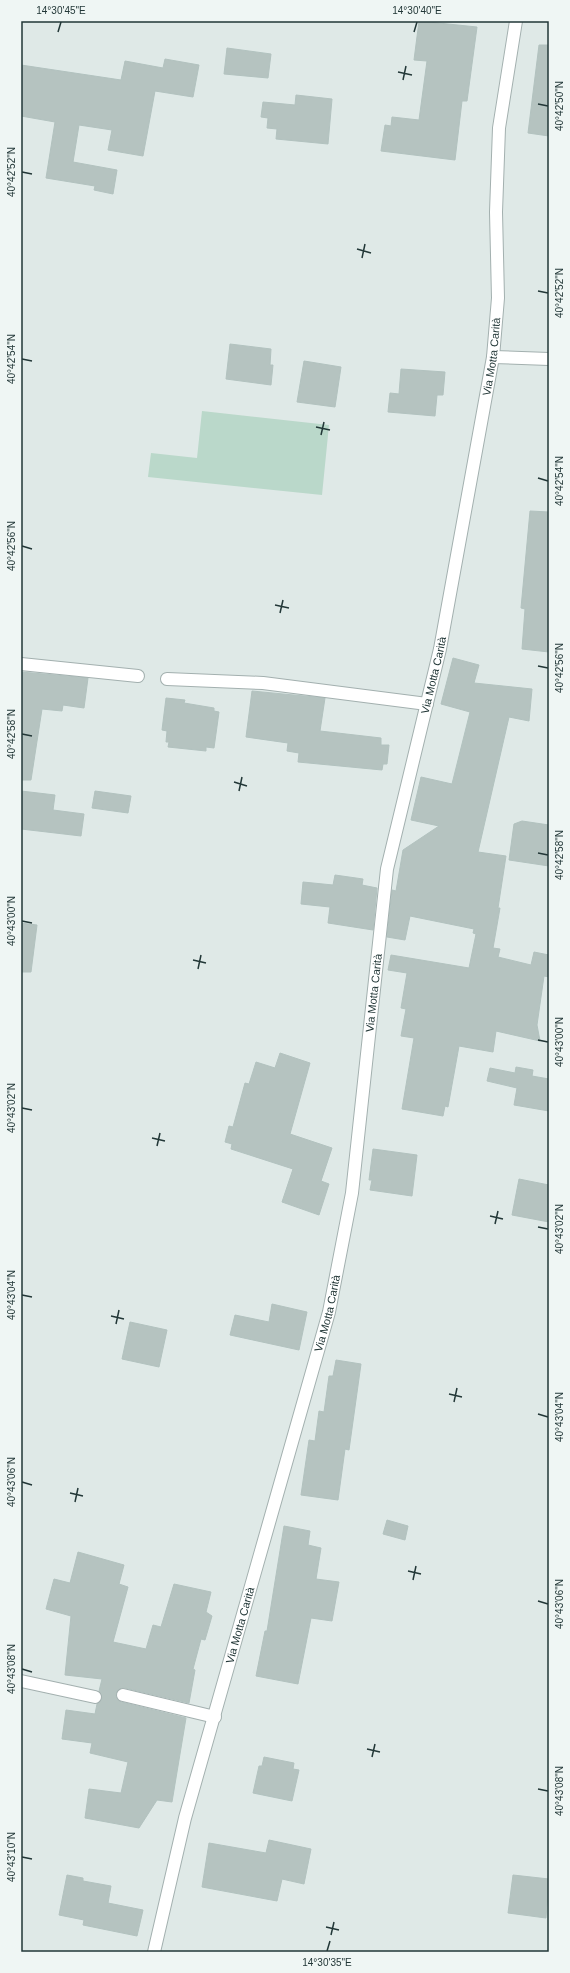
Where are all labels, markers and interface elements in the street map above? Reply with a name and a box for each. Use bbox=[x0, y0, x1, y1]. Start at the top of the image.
text: 14°30'45"E bbox=[36, 5, 86, 16]
text: 14°30'40"E bbox=[392, 5, 442, 16]
text: 40°42'50"N bbox=[554, 81, 565, 131]
text: 40°42'52"N bbox=[6, 147, 17, 197]
text: 40°42'52"N bbox=[554, 268, 565, 318]
street label: Via Motta Carità bbox=[480, 316, 502, 397]
text: 40°42'54"N bbox=[6, 334, 17, 384]
text: 40°42'54"N bbox=[554, 456, 565, 506]
text: 40°42'56"N bbox=[6, 521, 17, 571]
street label: Via Motta Carità bbox=[419, 635, 448, 715]
text: 40°42'56"N bbox=[554, 643, 565, 693]
text: 40°42'58"N bbox=[6, 709, 17, 759]
text: 40°42'58"N bbox=[554, 830, 565, 880]
text: 40°43'00"N bbox=[6, 896, 17, 946]
street label: Via Motta Carità bbox=[363, 952, 384, 1033]
text: 40°43'00"N bbox=[554, 1017, 565, 1067]
text: 40°43'02"N bbox=[6, 1083, 17, 1133]
text: 40°43'02"N bbox=[554, 1204, 565, 1254]
text: 40°43'04"N bbox=[6, 1270, 17, 1320]
street label: Via Motta Carità bbox=[312, 1273, 342, 1353]
text: 40°43'04"N bbox=[554, 1392, 565, 1442]
text: 40°43'06"N bbox=[6, 1457, 17, 1507]
text: 40°43'06"N bbox=[554, 1579, 565, 1629]
street label: Via Motta Carità bbox=[223, 1585, 257, 1665]
text: 40°43'08"N bbox=[6, 1644, 17, 1694]
text: 40°43'08"N bbox=[554, 1766, 565, 1816]
text: 40°43'10"N bbox=[6, 1832, 17, 1882]
text: 14°30'35"E bbox=[302, 1957, 352, 1968]

